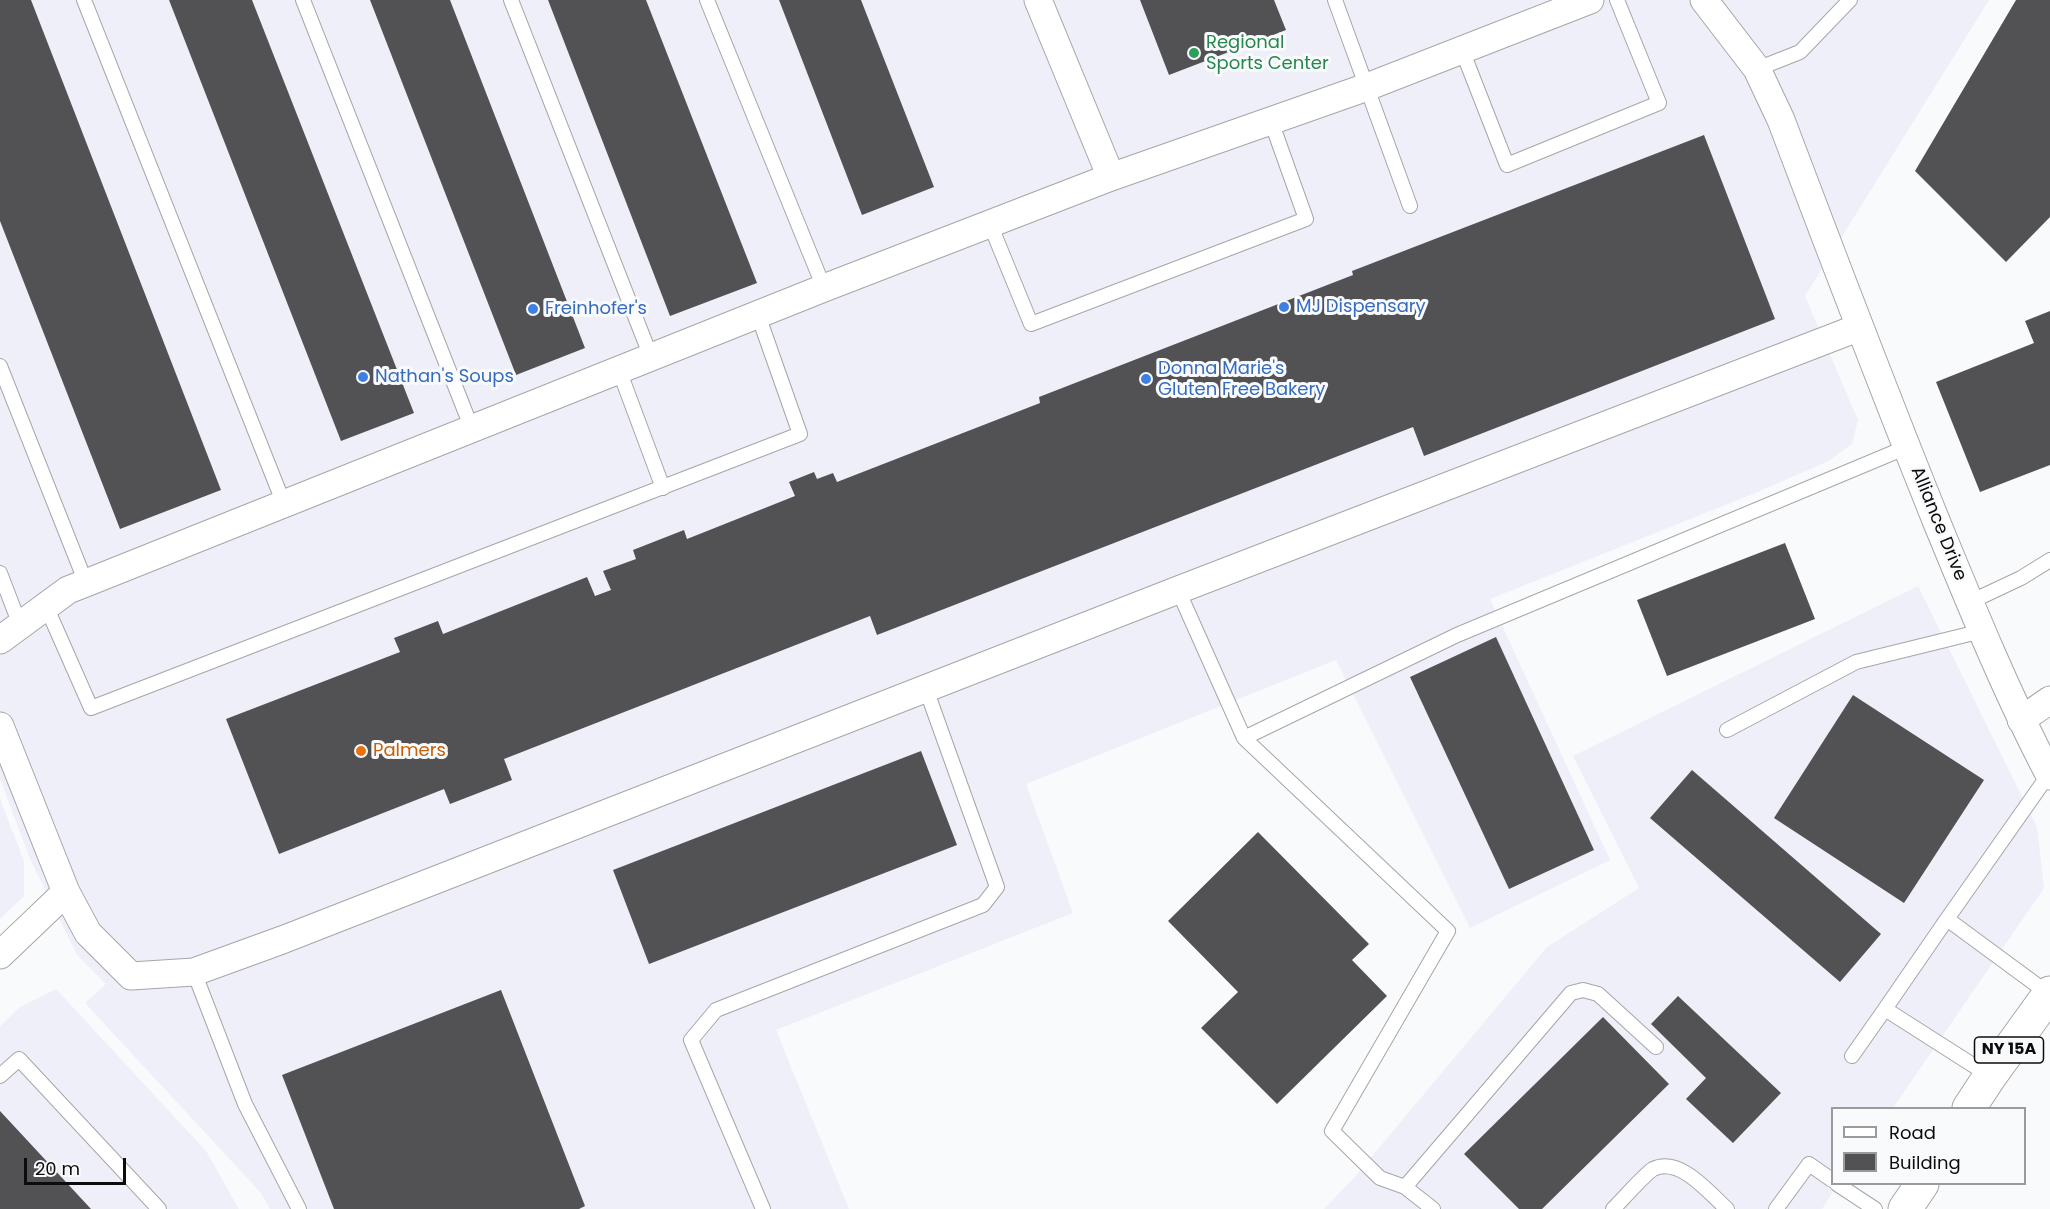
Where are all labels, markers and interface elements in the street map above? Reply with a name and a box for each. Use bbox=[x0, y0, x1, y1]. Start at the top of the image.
place label: Regional Sports Center bbox=[1206, 32, 1329, 74]
marker: Regional Sports Center bbox=[1187, 46, 1201, 60]
place label: MJ Dispensary bbox=[1296, 296, 1426, 318]
place label: Freinhofer's bbox=[545, 298, 647, 320]
marker: MJ Dispensary bbox=[1277, 300, 1291, 314]
marker: Freinhofer's bbox=[526, 302, 540, 316]
place label: Donna Marie's Gluten Free Bakery bbox=[1158, 358, 1325, 400]
place label: Nathan's Soups bbox=[375, 366, 514, 388]
marker: Nathan's Soups bbox=[356, 370, 370, 384]
marker: Donna Marie's Gluten Free Bakery bbox=[1139, 372, 1153, 386]
street label: Alliance Drive bbox=[1905, 464, 1971, 584]
place label: Palmers bbox=[373, 740, 446, 762]
marker: Palmers bbox=[354, 744, 368, 758]
road number: NY 15A bbox=[1974, 1037, 2044, 1063]
legend bbox=[1831, 1107, 2026, 1185]
text: Road bbox=[1889, 1120, 1936, 1145]
scale bar bbox=[27, 1146, 129, 1184]
text: Building bbox=[1889, 1150, 1961, 1175]
text: 20 m bbox=[35, 1156, 80, 1181]

